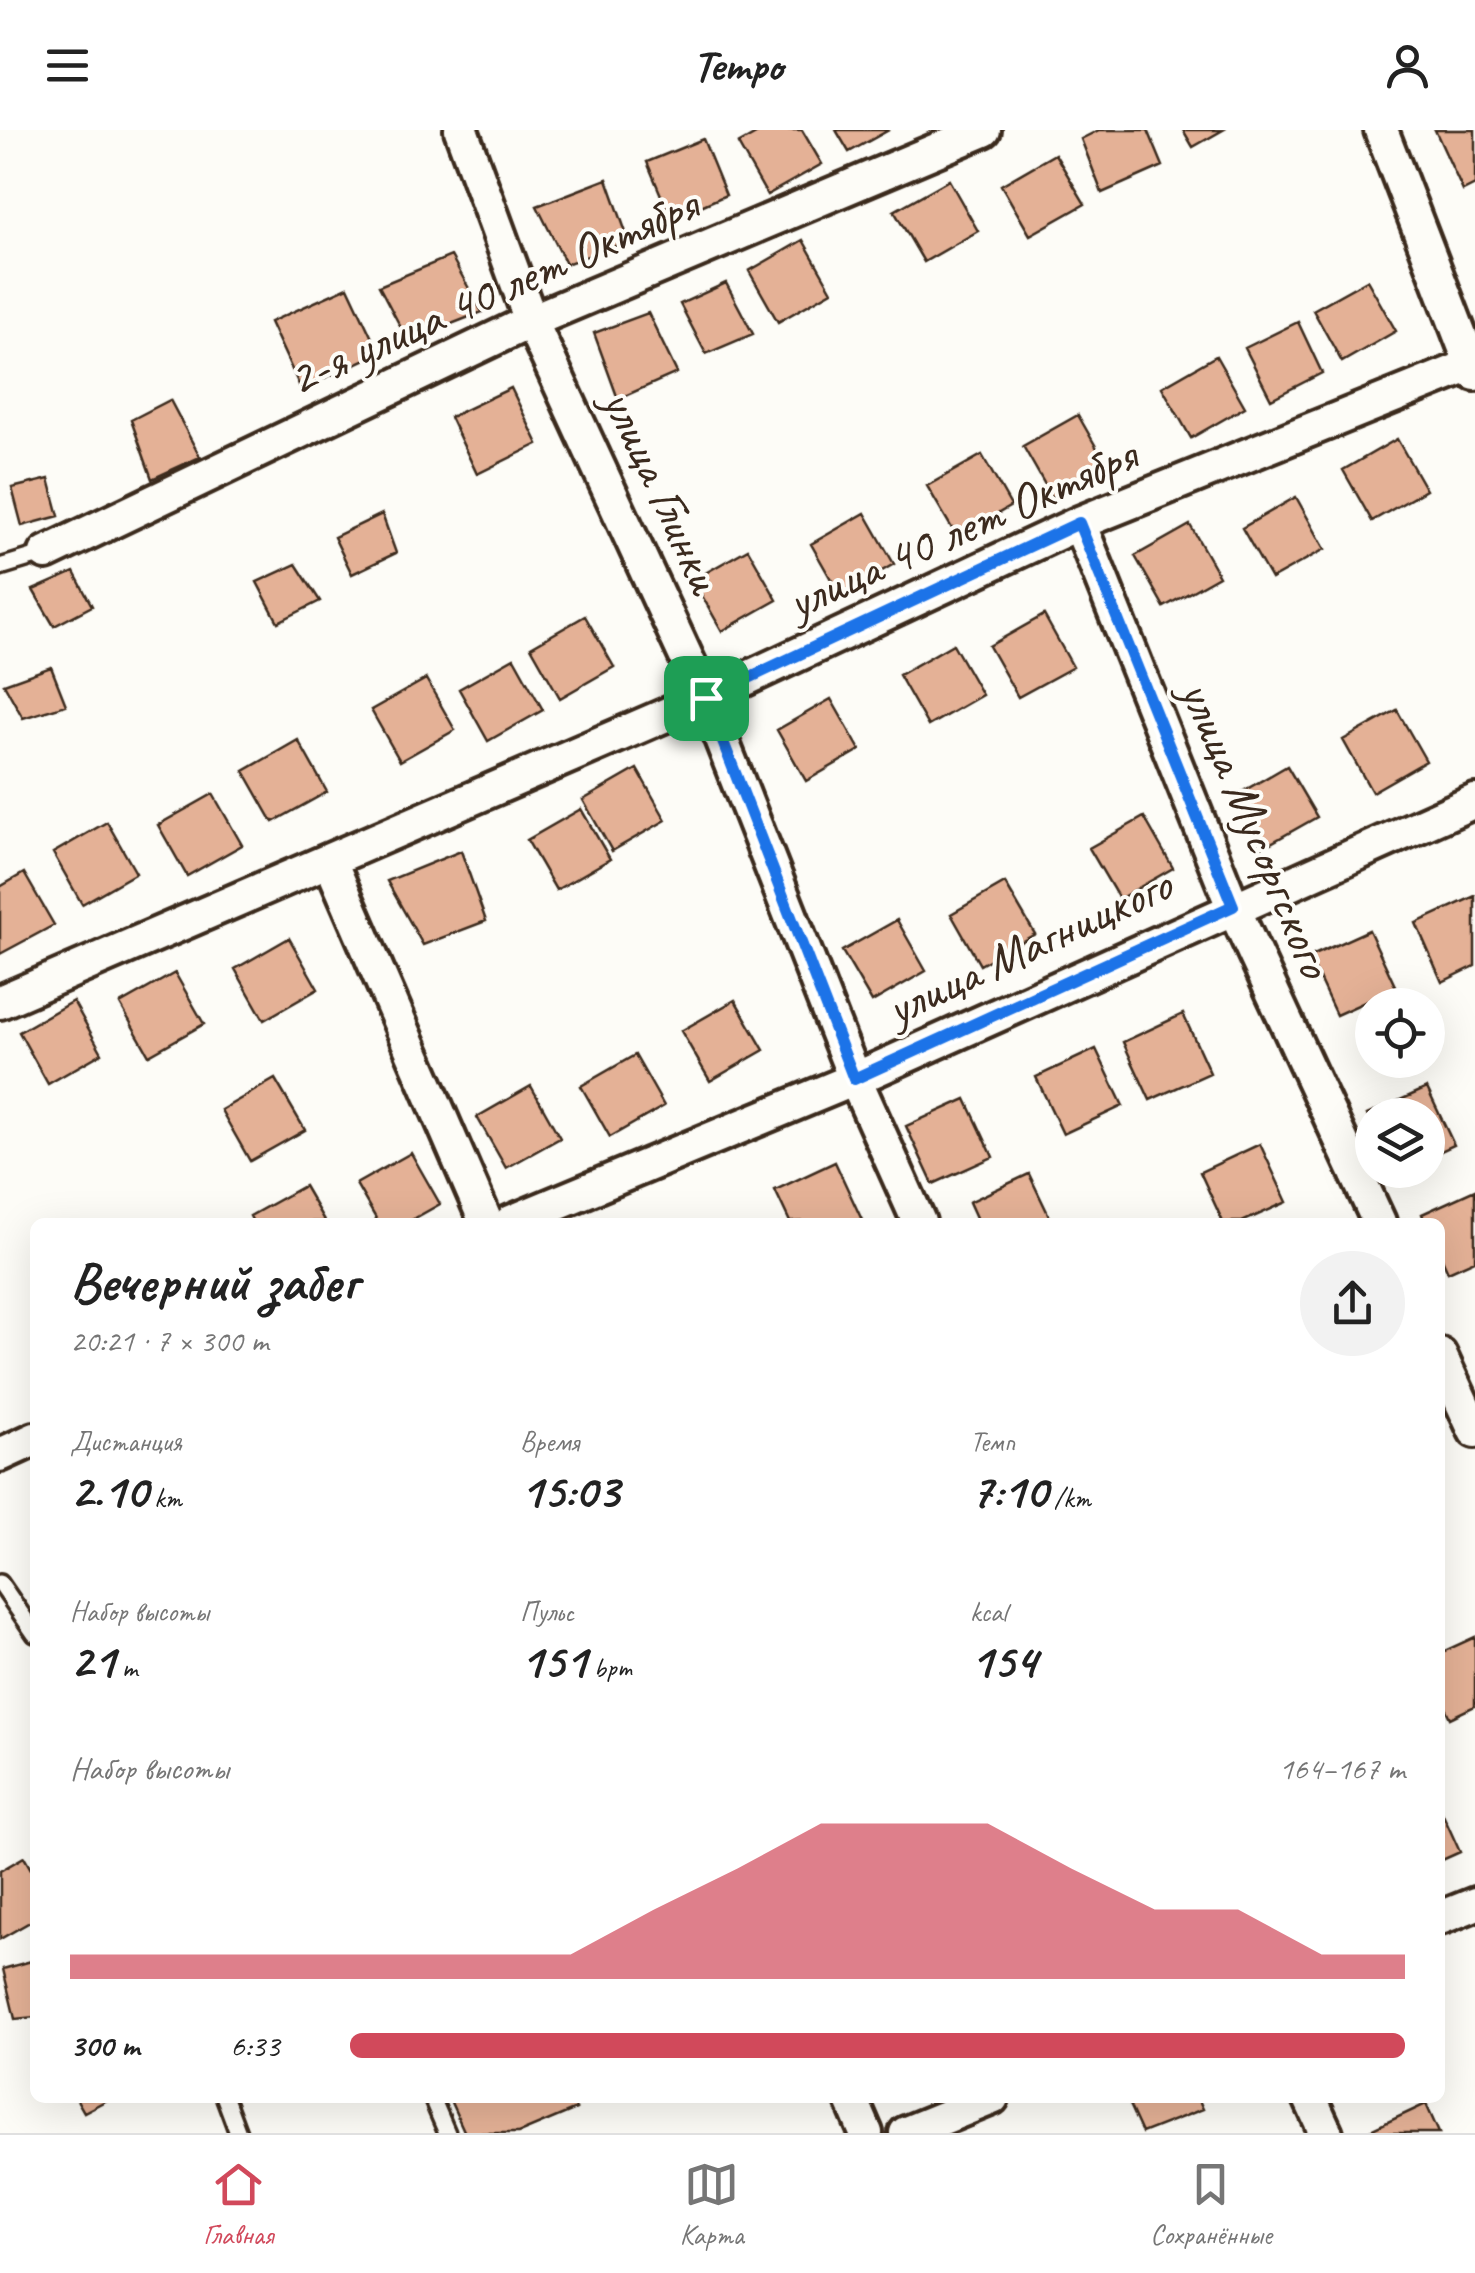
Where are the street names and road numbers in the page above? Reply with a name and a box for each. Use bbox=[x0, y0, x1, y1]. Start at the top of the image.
street label: 2-я улица 40 лет Октября bbox=[278, 171, 711, 410]
street label: улица Глинки bbox=[587, 376, 738, 605]
street label: улица 40 лет Октября bbox=[775, 422, 1149, 635]
street label: улица Мусоргского bbox=[1165, 668, 1348, 989]
street label: улица Магницкого bbox=[873, 852, 1183, 1041]

